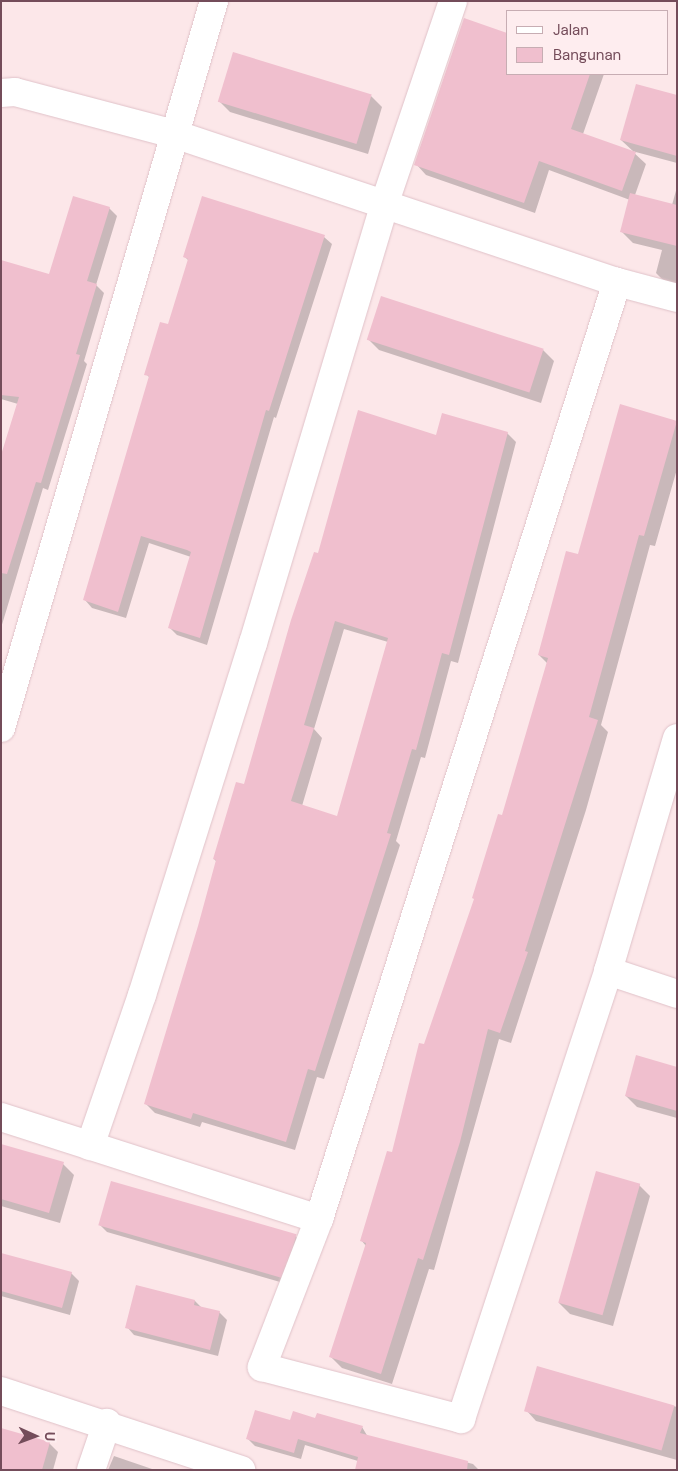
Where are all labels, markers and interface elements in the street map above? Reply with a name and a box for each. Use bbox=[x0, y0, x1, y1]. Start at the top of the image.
legend bbox=[506, 10, 668, 75]
text: Jalan bbox=[553, 20, 589, 40]
text: Bangunan bbox=[553, 45, 621, 65]
north arrow bbox=[10, 1411, 60, 1461]
text: U bbox=[41, 1431, 59, 1442]

